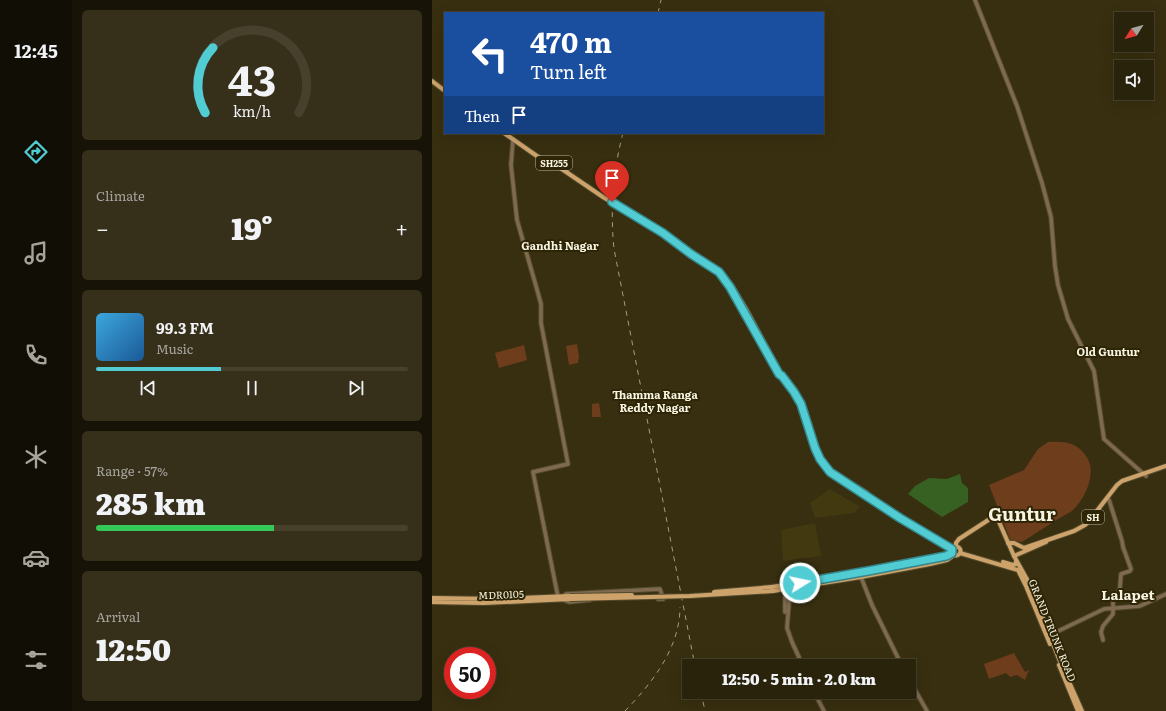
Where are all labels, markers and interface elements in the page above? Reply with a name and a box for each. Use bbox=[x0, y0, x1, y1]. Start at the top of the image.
north arrow bbox=[1114, 12, 1154, 52]
map controls bbox=[1114, 12, 1154, 100]
text: 470 m bbox=[530, 20, 612, 62]
icon: left bbox=[464, 28, 516, 80]
text: 12:45 bbox=[14, 37, 58, 64]
text: 43 bbox=[228, 47, 276, 109]
text: Turn left bbox=[530, 58, 607, 85]
button: sound bbox=[1114, 60, 1154, 100]
text: km/h bbox=[233, 100, 272, 121]
text: Then bbox=[464, 104, 500, 127]
icon: arrive bbox=[508, 104, 530, 126]
icon: directions bbox=[22, 138, 50, 166]
road number: SH255 bbox=[536, 156, 572, 170]
pin bbox=[595, 161, 629, 202]
icon: arrive bbox=[601, 167, 623, 189]
text: Climate bbox=[96, 186, 145, 205]
text: 19° bbox=[231, 205, 273, 249]
text: − bbox=[96, 211, 109, 244]
text: + bbox=[395, 211, 408, 244]
district label: Gandhi Nagar bbox=[521, 237, 599, 253]
icon: music bbox=[22, 239, 50, 267]
text: 99.3 FM bbox=[156, 316, 214, 339]
text: Music bbox=[156, 339, 193, 358]
icon: phone bbox=[22, 341, 50, 369]
district label: Old Guntur bbox=[1076, 343, 1140, 359]
icon: previous bbox=[137, 377, 159, 399]
icon: pause bbox=[241, 377, 263, 399]
icon: next bbox=[345, 377, 367, 399]
district label: Thamma Ranga Reddy Nagar bbox=[612, 386, 698, 415]
icon: climate bbox=[22, 443, 50, 471]
text: Range · 57% bbox=[96, 461, 168, 480]
text: 285 km bbox=[96, 480, 206, 524]
district label: Guntur bbox=[988, 500, 1056, 527]
road number: SH bbox=[1082, 510, 1104, 524]
icon: car bbox=[22, 544, 50, 572]
position arrow bbox=[779, 562, 821, 604]
street label: GRAND TRUNK ROAD bbox=[1026, 577, 1081, 684]
district label: Lalapet bbox=[1101, 584, 1155, 604]
street label: MDR0105 bbox=[478, 586, 524, 602]
text: Arrival bbox=[96, 607, 140, 626]
text: 12:50 bbox=[96, 626, 171, 670]
icon: filters bbox=[22, 646, 50, 674]
speed limit sign: 50 bbox=[444, 647, 496, 699]
text: 12:50 · 5 min · 2.0 km bbox=[722, 667, 876, 690]

